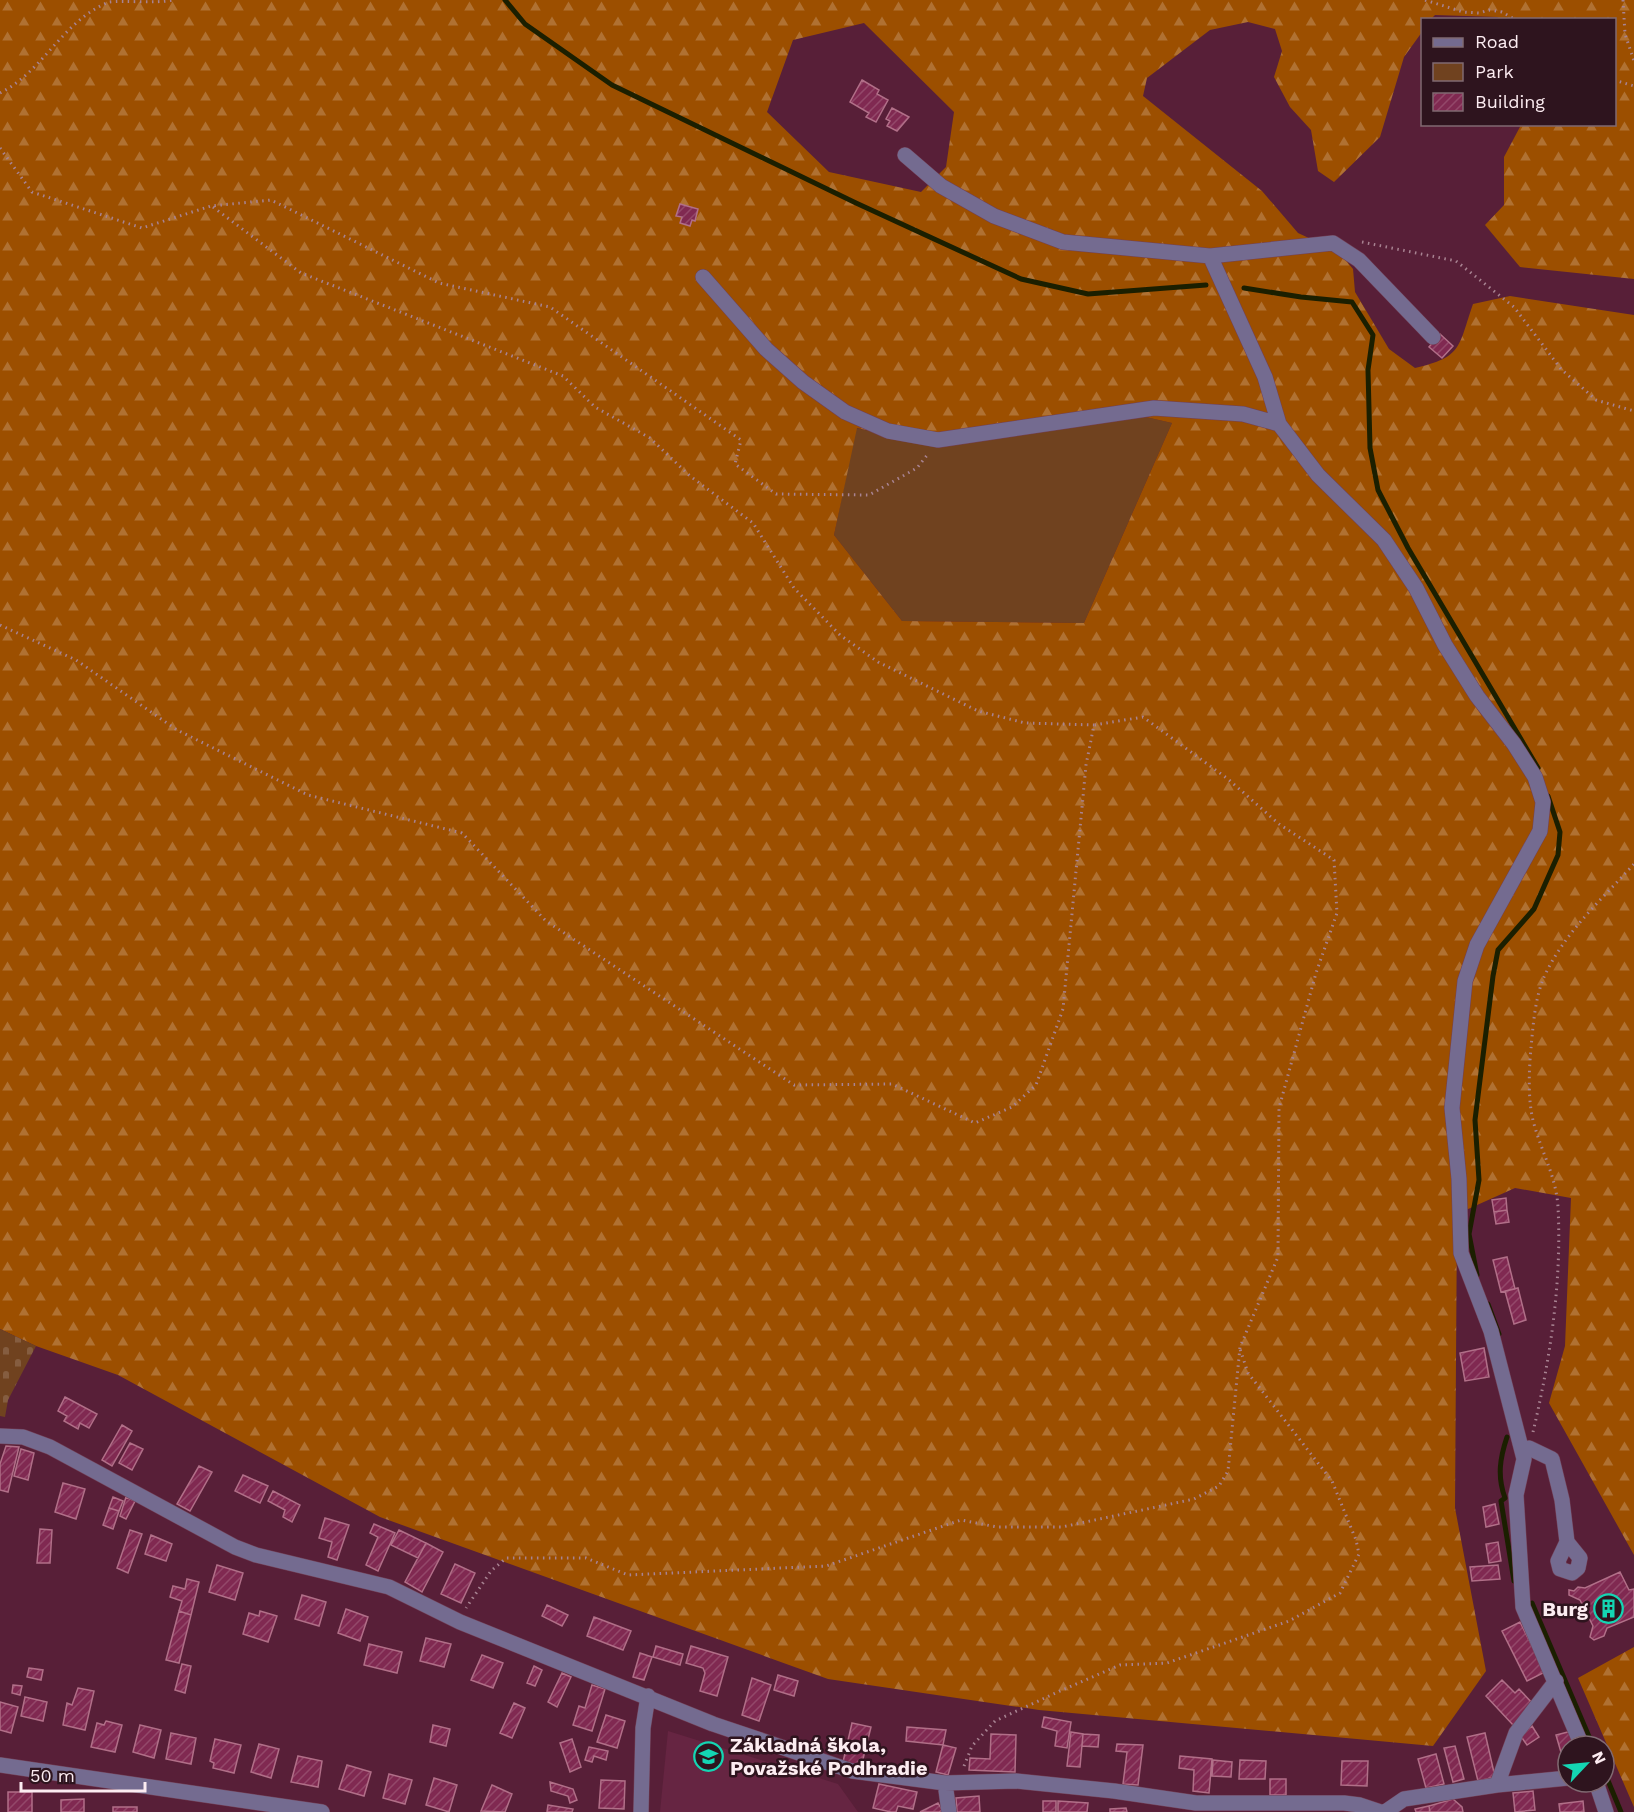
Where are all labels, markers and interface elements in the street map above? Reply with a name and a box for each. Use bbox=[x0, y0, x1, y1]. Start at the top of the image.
legend bbox=[1421, 18, 1616, 126]
text: Road bbox=[1475, 31, 1519, 52]
text: Park bbox=[1475, 61, 1514, 82]
text: Building bbox=[1475, 91, 1545, 112]
building icon: Burg bbox=[1593, 1593, 1625, 1625]
place label: Burg bbox=[1542, 1597, 1589, 1621]
place label: Základná škola, Považské Podhradie bbox=[730, 1733, 928, 1780]
north arrow bbox=[1556, 1734, 1616, 1794]
school or university icon: Základná škola, Považské Podhradie bbox=[693, 1741, 725, 1773]
text: N bbox=[1588, 1748, 1610, 1767]
scale bar bbox=[21, 1755, 146, 1793]
text: 50 m bbox=[30, 1765, 75, 1786]

